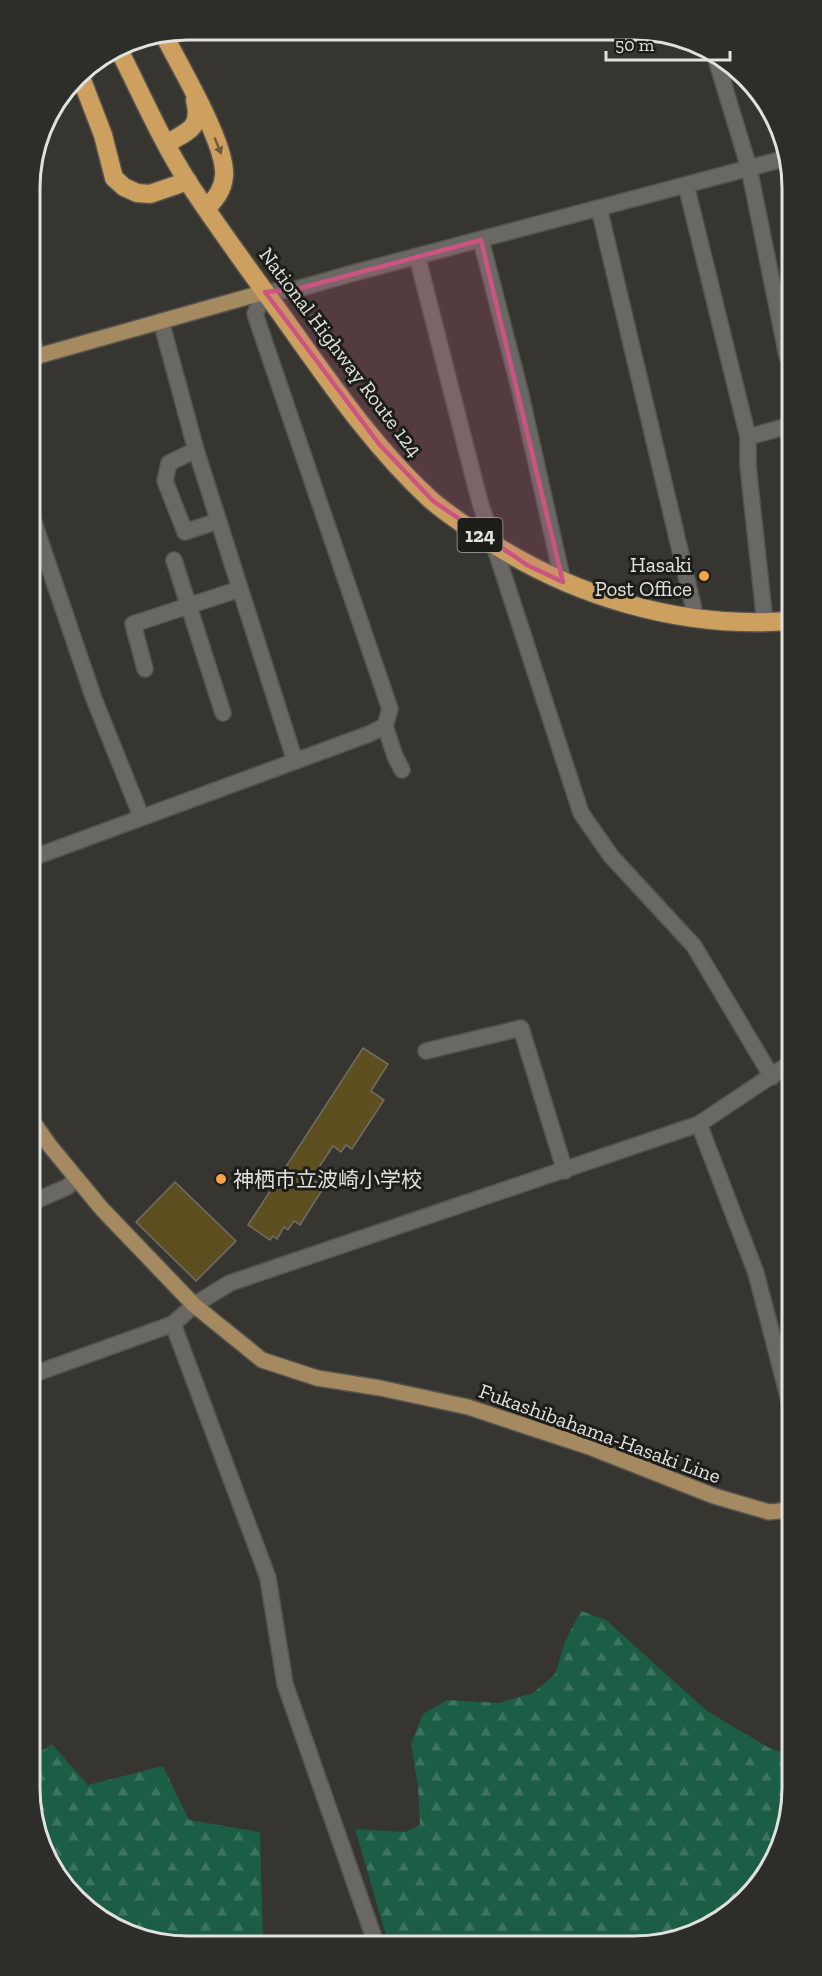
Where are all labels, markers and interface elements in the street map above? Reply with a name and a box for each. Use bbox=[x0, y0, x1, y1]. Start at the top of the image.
scale bar bbox=[606, 24, 730, 62]
text: 50 m bbox=[615, 34, 655, 56]
one-way arrow bbox=[214, 137, 223, 155]
street label: National Highway Route 124 bbox=[254, 242, 428, 462]
road number: 124 bbox=[458, 518, 502, 552]
place label: Hasaki Post Office bbox=[595, 552, 692, 601]
marker: Hasaki Post Office bbox=[697, 569, 711, 583]
place label: 神栖市立波崎小学校 bbox=[233, 1167, 422, 1192]
marker: 神栖市立波崎小学校 bbox=[214, 1172, 228, 1186]
street label: Fukashibahama-Hasaki Line bbox=[476, 1378, 724, 1488]

